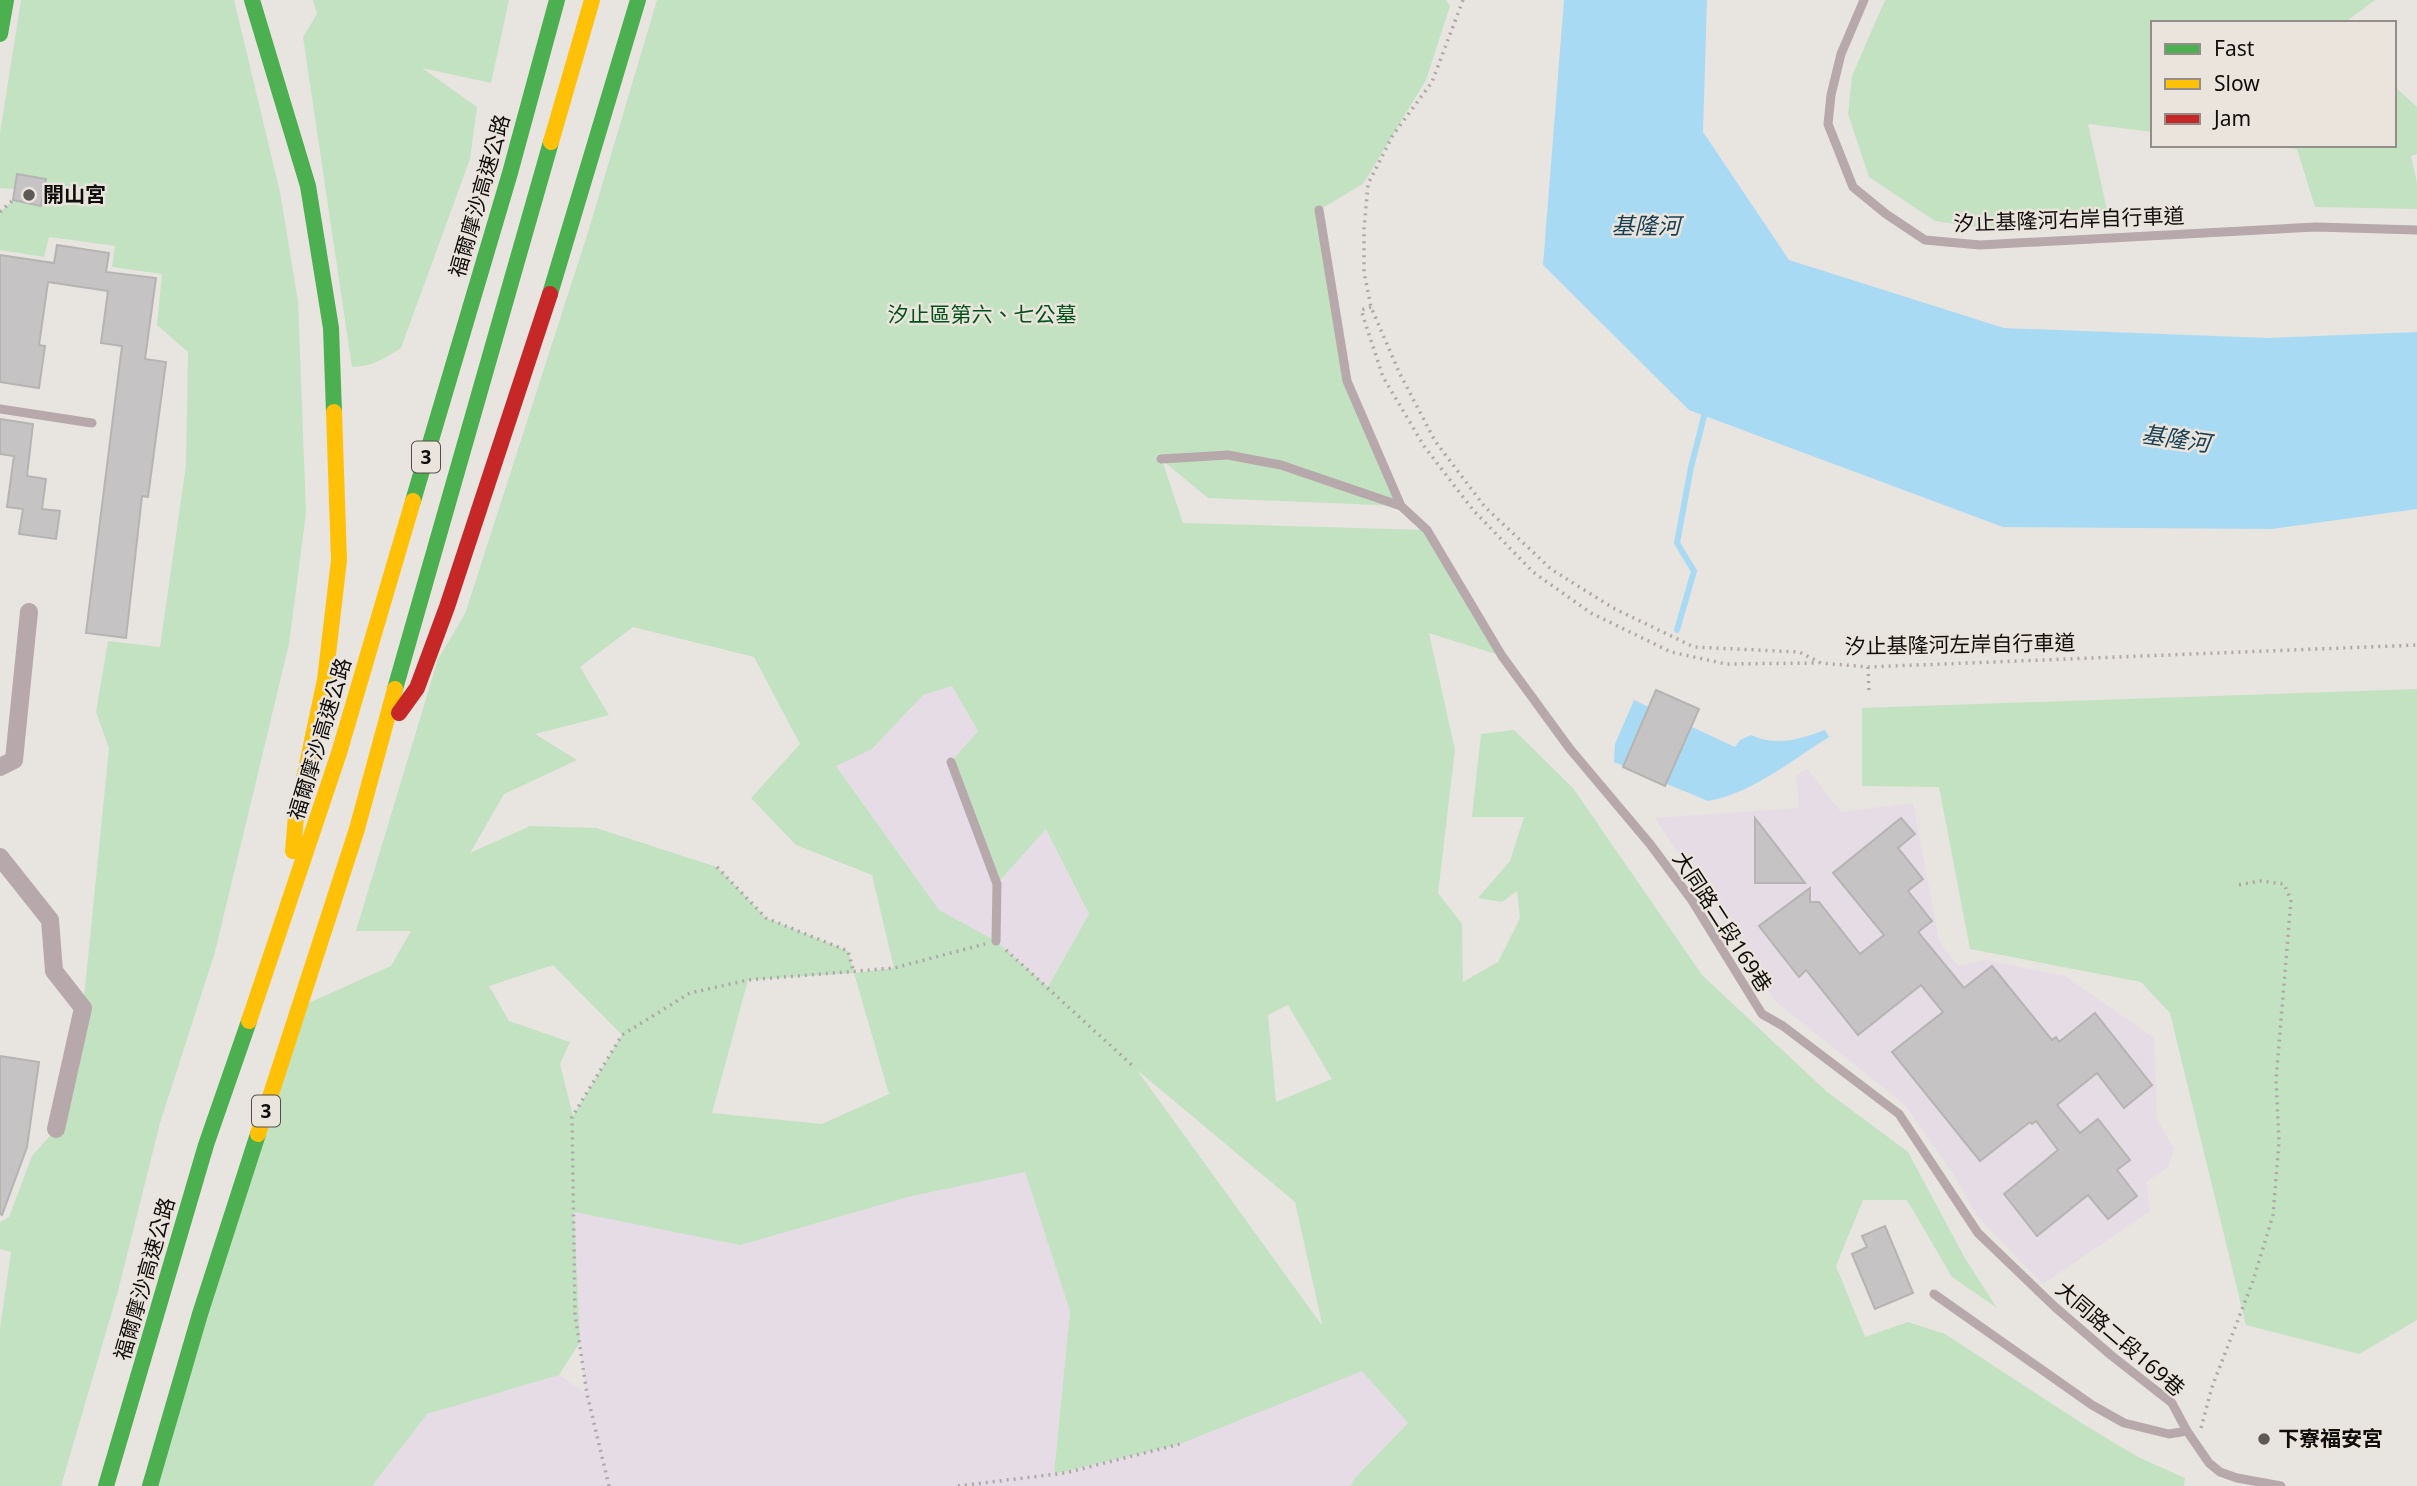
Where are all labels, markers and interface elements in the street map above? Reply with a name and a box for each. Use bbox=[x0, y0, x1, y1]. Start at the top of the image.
legend bbox=[2151, 21, 2396, 147]
text: Fast bbox=[2214, 34, 2255, 62]
text: Slow bbox=[2214, 69, 2260, 97]
text: Jam bbox=[2212, 104, 2251, 132]
street label: 福爾摩沙高速公路 bbox=[442, 111, 516, 280]
place label: 開山宮 bbox=[43, 180, 106, 208]
marker: 開山宮 bbox=[21, 187, 37, 203]
street label: 汐止基隆河右岸自行車道 bbox=[1953, 201, 2185, 237]
water label: 基隆河 bbox=[1612, 209, 1685, 241]
park label: 汐止區第六、七公墓 bbox=[888, 300, 1077, 328]
water label: 基隆河 bbox=[2140, 417, 2216, 459]
road number: 3 bbox=[412, 442, 440, 472]
street label: 汐止基隆河左岸自行車道 bbox=[1844, 628, 2076, 660]
street label: 福爾摩沙高速公路 bbox=[281, 654, 357, 823]
street label: 大同路二段169巷 bbox=[1667, 846, 1779, 997]
road number: 3 bbox=[252, 1096, 280, 1126]
street label: 福爾摩沙高速公路 bbox=[107, 1194, 181, 1363]
street label: 大同路二段169巷 bbox=[2050, 1275, 2191, 1402]
place label: 下寮福安宮 bbox=[2278, 1424, 2383, 1452]
marker: 下寮福安宮 bbox=[2256, 1431, 2272, 1447]

